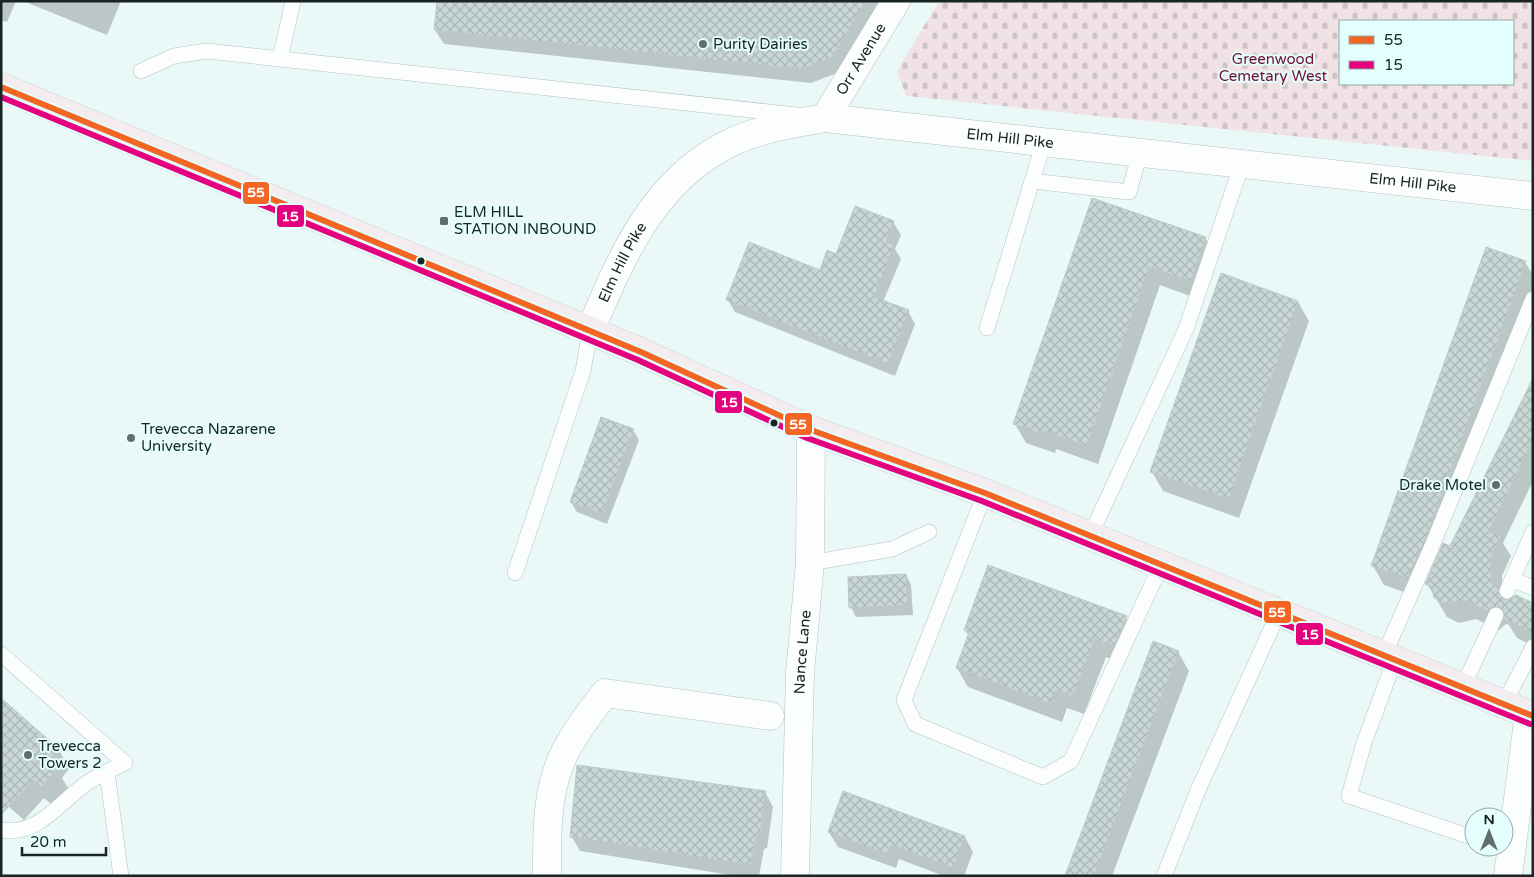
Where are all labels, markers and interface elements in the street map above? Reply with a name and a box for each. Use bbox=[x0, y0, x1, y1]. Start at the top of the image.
street label: Orr Avenue bbox=[832, 20, 890, 98]
legend bbox=[1339, 20, 1514, 85]
text: 55 bbox=[1384, 31, 1403, 49]
place label: Purity Dairies bbox=[713, 35, 808, 53]
marker: Purity Dairies bbox=[697, 38, 709, 50]
park label: Greenwood Cemetary West bbox=[1219, 50, 1328, 85]
text: 15 bbox=[1384, 56, 1403, 74]
street label: Elm Hill Pike bbox=[966, 125, 1055, 152]
street label: Elm Hill Pike bbox=[1368, 169, 1457, 196]
line badge: 55 bbox=[242, 181, 270, 205]
text: 55 bbox=[247, 184, 265, 201]
place label: ELM HILL STATION INBOUND bbox=[454, 203, 596, 238]
line badge: 15 bbox=[276, 204, 305, 228]
text: 15 bbox=[281, 208, 299, 225]
marker: ELM HILL STATION INBOUND bbox=[438, 215, 450, 227]
street label: Elm Hill Pike bbox=[594, 219, 650, 305]
unlabelled marker bbox=[416, 256, 426, 266]
line badge: 15 bbox=[714, 390, 743, 414]
text: 15 bbox=[720, 394, 738, 411]
line badge: 55 bbox=[784, 412, 813, 436]
text: 55 bbox=[789, 416, 807, 433]
unlabelled marker bbox=[769, 418, 779, 428]
place label: Trevecca Nazarene University bbox=[141, 420, 276, 455]
marker: Trevecca Nazarene University bbox=[125, 432, 137, 444]
place label: Drake Motel bbox=[1399, 476, 1486, 494]
marker: Drake Motel bbox=[1490, 479, 1502, 491]
line badge: 55 bbox=[1263, 600, 1292, 624]
text: 55 bbox=[1268, 604, 1286, 621]
street label: Nance Lane bbox=[790, 609, 815, 695]
line badge: 15 bbox=[1295, 622, 1324, 646]
text: 15 bbox=[1301, 626, 1319, 643]
place label: Trevecca Towers 2 bbox=[38, 737, 102, 772]
marker: Trevecca Towers 2 bbox=[22, 749, 34, 761]
north arrow bbox=[1464, 807, 1514, 857]
text: N bbox=[1483, 811, 1495, 828]
scale bar bbox=[22, 824, 106, 856]
text: 20 m bbox=[30, 833, 67, 851]

